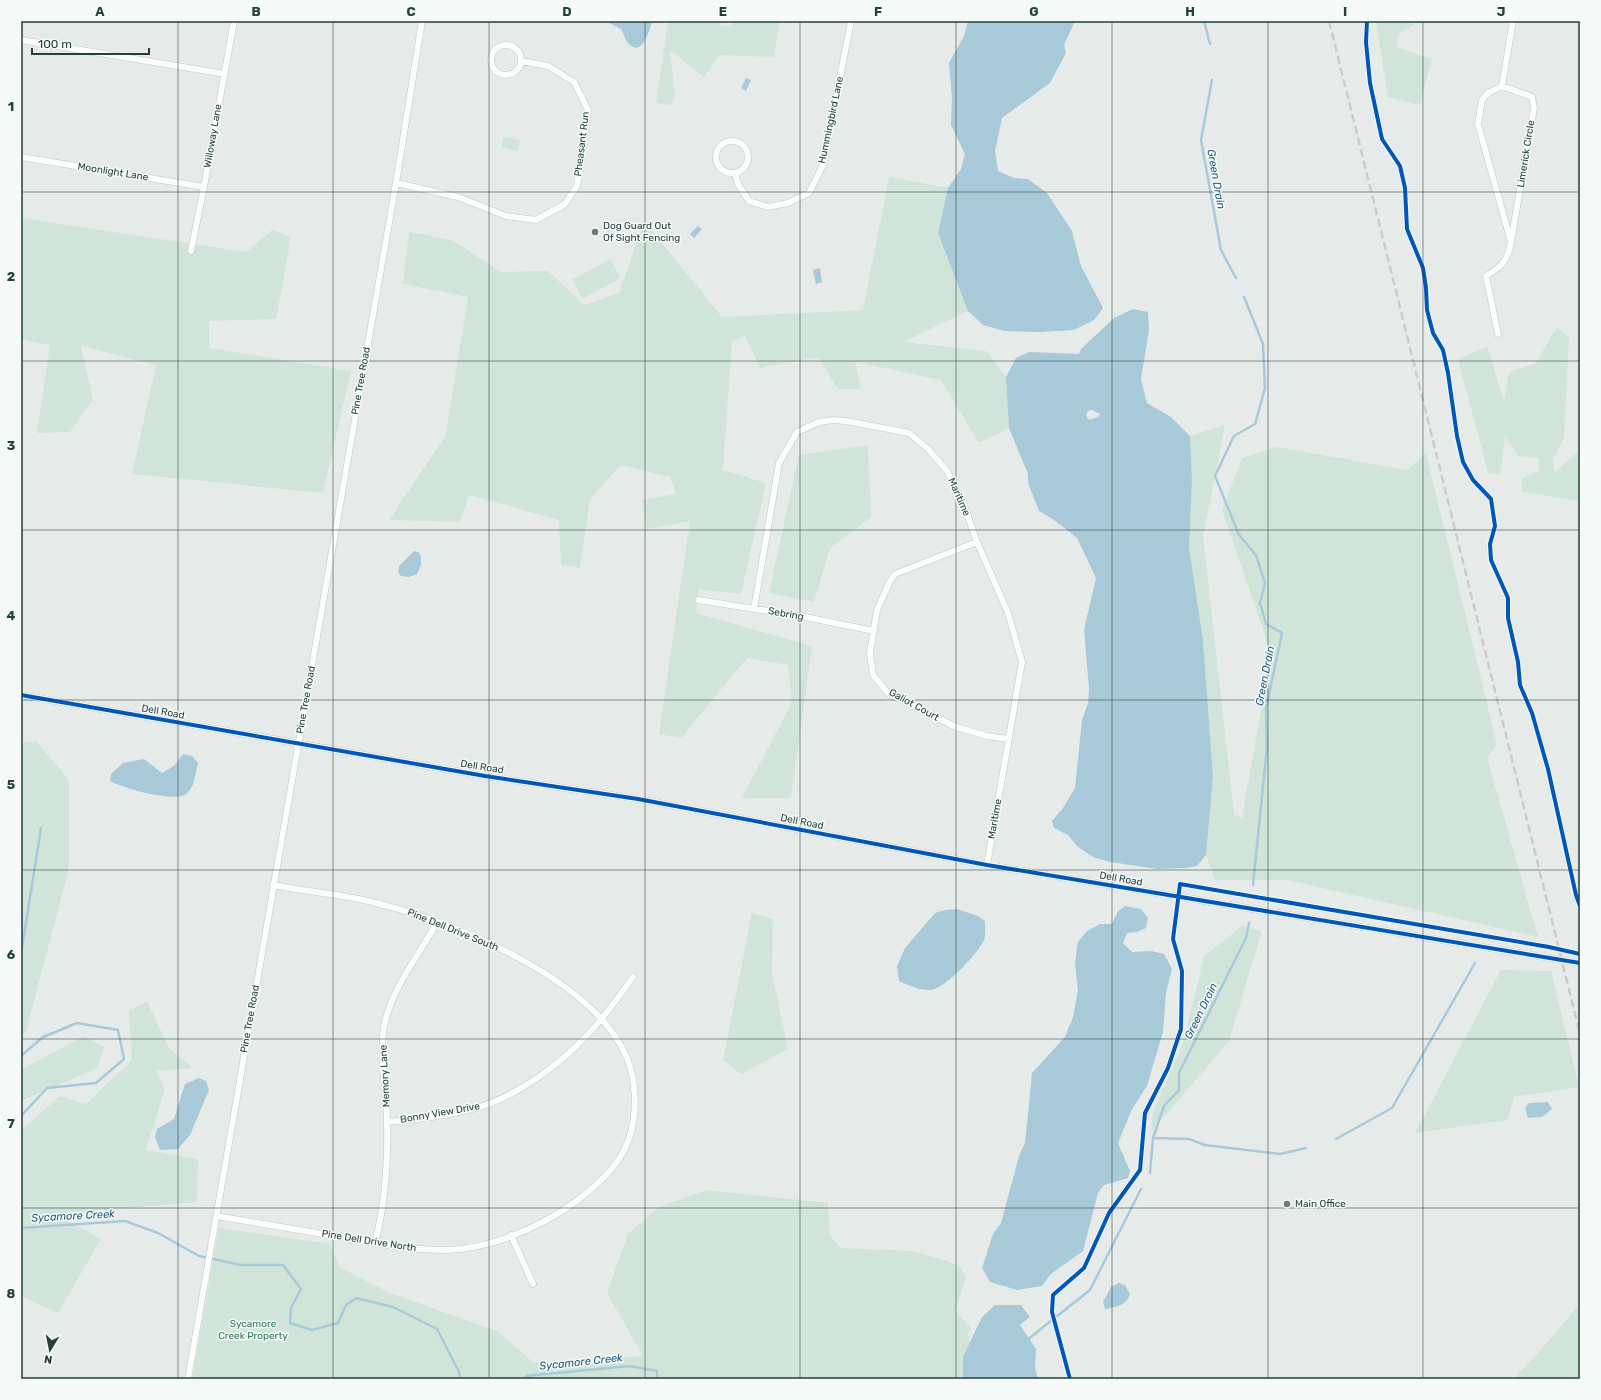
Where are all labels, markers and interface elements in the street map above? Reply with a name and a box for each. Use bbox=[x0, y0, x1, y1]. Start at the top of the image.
text: A bbox=[95, 4, 105, 19]
text: B bbox=[251, 4, 261, 19]
text: C bbox=[406, 4, 416, 19]
text: D bbox=[562, 4, 572, 19]
text: E bbox=[719, 4, 727, 19]
text: F bbox=[874, 4, 882, 19]
text: G bbox=[1029, 4, 1039, 19]
text: H bbox=[1185, 4, 1195, 19]
text: I bbox=[1343, 4, 1347, 19]
text: J bbox=[1497, 4, 1505, 19]
scale bar bbox=[32, 30, 149, 56]
text: 100 m bbox=[38, 37, 72, 51]
street label: Hummingbird Lane bbox=[816, 75, 846, 165]
text: 1 bbox=[8, 99, 14, 114]
street label: Willoway Lane bbox=[201, 103, 225, 169]
street label: Pheasant Run bbox=[572, 111, 592, 177]
street label: Limerick Circle bbox=[1515, 119, 1537, 189]
water label: Green Drain bbox=[1204, 148, 1228, 210]
street label: Moonlight Lane bbox=[77, 160, 150, 184]
place label: Dog Guard Out Of Sight Fencing bbox=[603, 220, 680, 244]
marker: Dog Guard Out Of Sight Fencing bbox=[590, 227, 600, 237]
text: 2 bbox=[7, 269, 15, 284]
street label: Pine Tree Road bbox=[349, 346, 373, 416]
text: 3 bbox=[7, 438, 16, 453]
street label: Maritime bbox=[945, 476, 973, 518]
street label: Sebring bbox=[767, 605, 805, 623]
text: 4 bbox=[7, 608, 16, 623]
water label: Green Drain bbox=[1253, 645, 1277, 707]
street label: Pine Tree Road bbox=[294, 665, 318, 735]
street label: Galiot Court bbox=[887, 686, 941, 724]
street label: Dell Road bbox=[141, 702, 186, 722]
street label: Dell Road bbox=[460, 758, 504, 776]
text: 5 bbox=[7, 777, 15, 792]
street label: Maritime bbox=[986, 798, 1004, 840]
street label: Dell Road bbox=[780, 812, 825, 832]
street label: Dell Road bbox=[1099, 869, 1144, 889]
street label: Pine Dell Drive South bbox=[406, 906, 500, 954]
text: 6 bbox=[7, 947, 16, 962]
water label: Green Drain bbox=[1182, 980, 1220, 1041]
street label: Pine Tree Road bbox=[238, 984, 262, 1054]
street label: Memory Lane bbox=[377, 1044, 393, 1108]
street label: Bonny View Drive bbox=[399, 1100, 481, 1126]
text: 7 bbox=[7, 1116, 15, 1131]
place label: Main Office bbox=[1295, 1198, 1346, 1210]
marker: Main Office bbox=[1282, 1199, 1292, 1209]
water label: Sycamore Creek bbox=[31, 1207, 115, 1225]
street label: Pine Dell Drive North bbox=[321, 1228, 417, 1254]
text: 8 bbox=[7, 1286, 16, 1301]
park label: Sycamore Creek Property bbox=[218, 1318, 288, 1342]
north arrow bbox=[30, 1330, 70, 1370]
water label: Sycamore Creek bbox=[539, 1351, 624, 1373]
text: N bbox=[43, 1352, 53, 1366]

